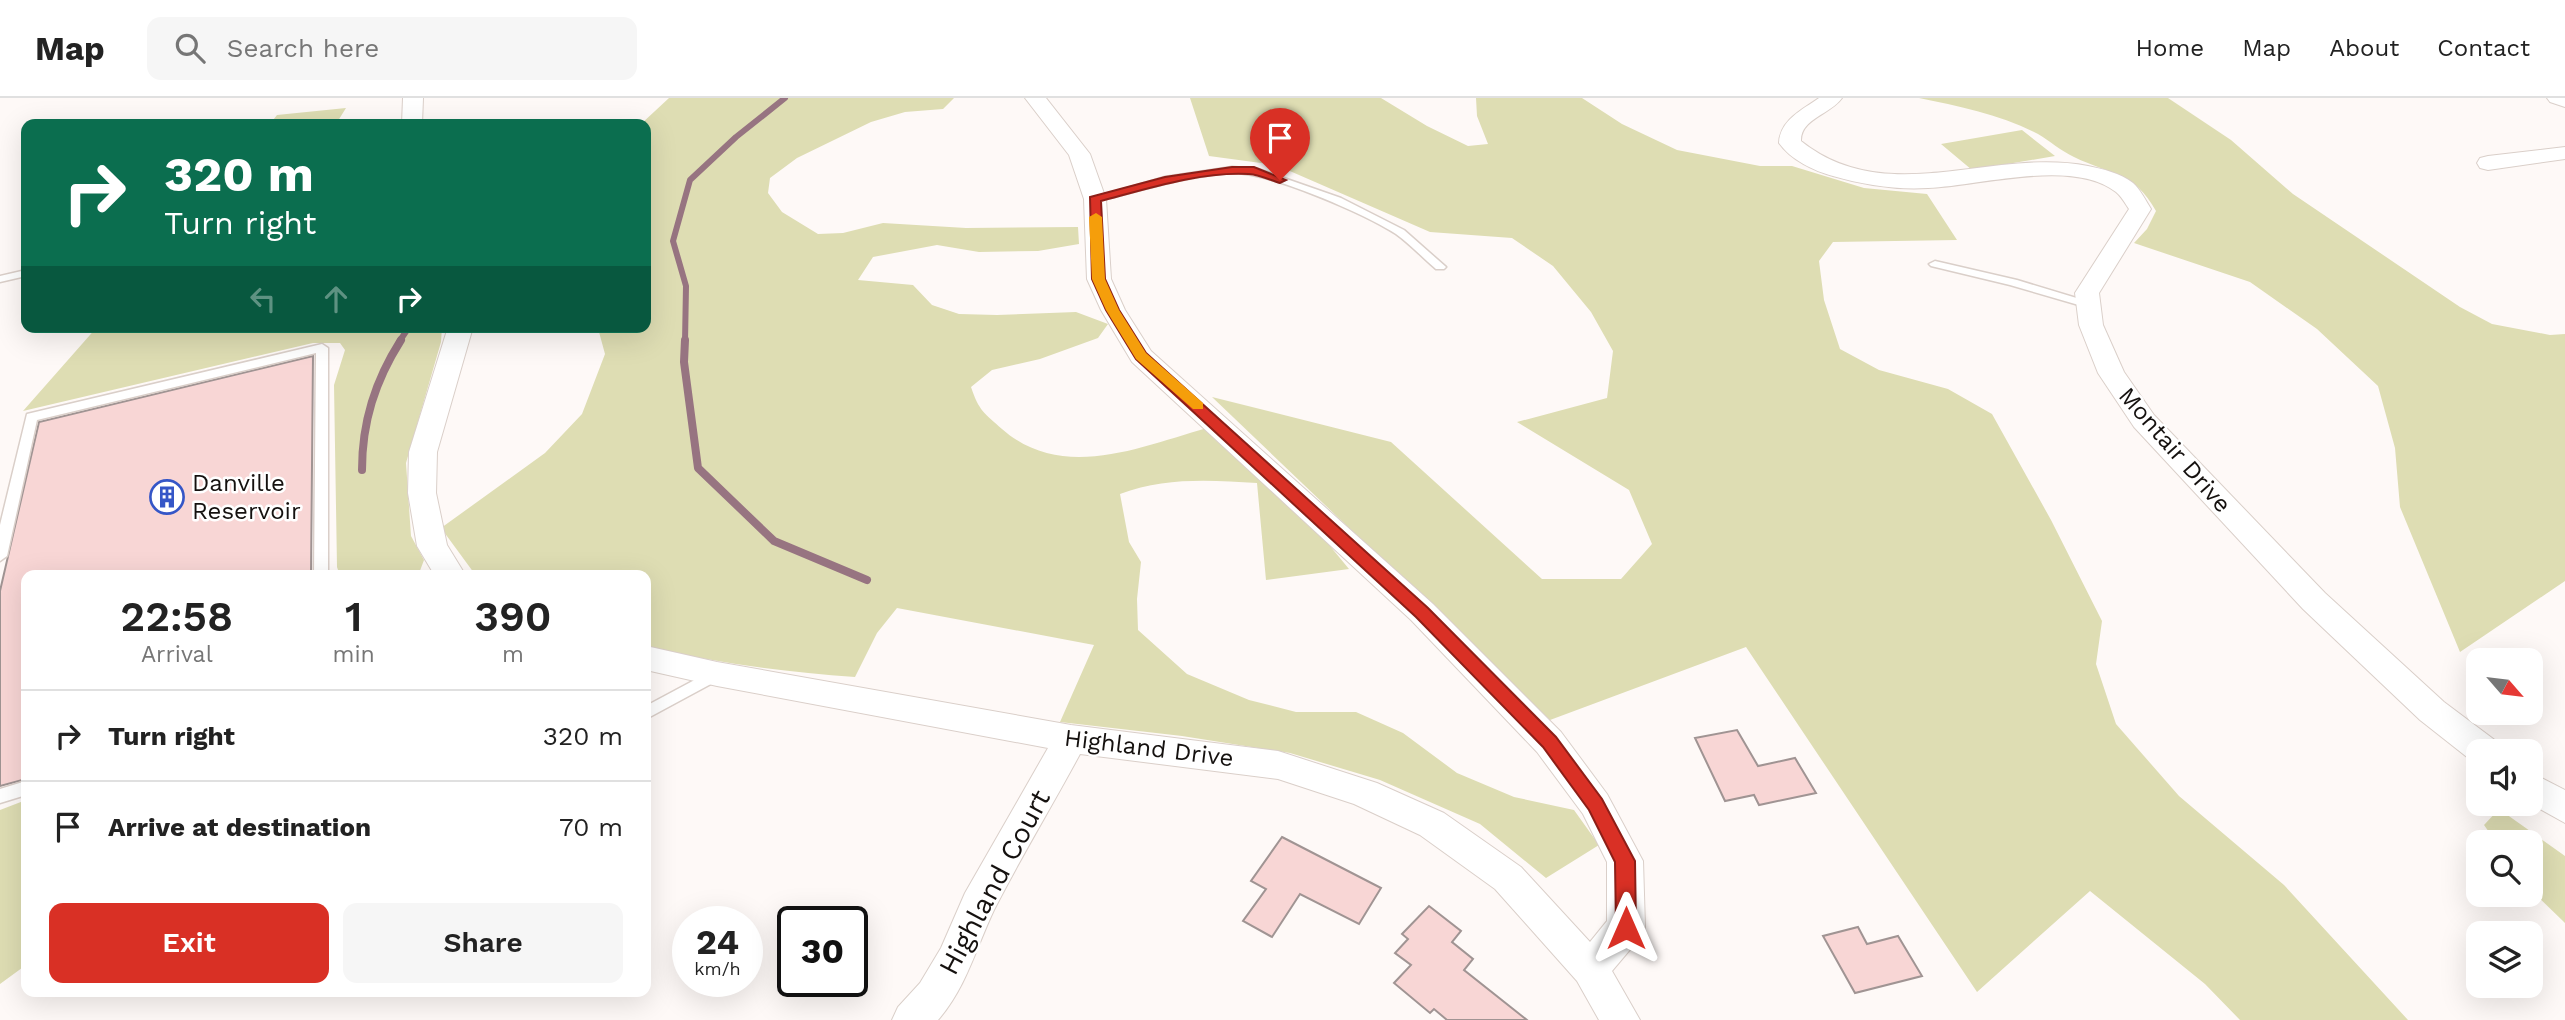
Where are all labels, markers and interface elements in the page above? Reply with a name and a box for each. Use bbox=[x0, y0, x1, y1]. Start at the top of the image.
search box bbox=[147, 17, 637, 80]
text: Map bbox=[35, 29, 105, 68]
icon: search bbox=[171, 29, 209, 67]
text: Search here bbox=[227, 33, 379, 63]
text: Home bbox=[2136, 34, 2204, 62]
text: Map bbox=[2242, 34, 2291, 62]
text: About bbox=[2329, 34, 2399, 62]
text: Contact bbox=[2437, 34, 2530, 62]
pin bbox=[1250, 108, 1310, 180]
icon: arrive bbox=[1261, 119, 1299, 157]
text: 320 m bbox=[164, 145, 314, 203]
icon: right bbox=[49, 147, 140, 238]
text: Turn right bbox=[164, 204, 316, 242]
icon: left bbox=[244, 280, 282, 318]
icon: ahead bbox=[317, 280, 355, 318]
icon: right bbox=[390, 280, 428, 318]
street label: Montair Drive bbox=[2113, 382, 2237, 518]
place label: Danville Reservoir bbox=[192, 469, 301, 525]
building icon: Danville Reservoir bbox=[148, 478, 186, 516]
text: 22:58 bbox=[120, 592, 233, 641]
text: 1 bbox=[345, 592, 362, 641]
text: 390 bbox=[474, 592, 552, 641]
text: Arrival bbox=[141, 641, 213, 668]
text: min bbox=[333, 641, 375, 668]
text: m bbox=[502, 641, 524, 668]
north arrow bbox=[2466, 648, 2543, 724]
map controls bbox=[2466, 648, 2543, 998]
icon: right bbox=[49, 717, 87, 755]
text: Turn right bbox=[108, 721, 235, 751]
text: 320 m bbox=[543, 721, 623, 751]
street label: Highland Drive bbox=[1063, 724, 1235, 772]
button: sound bbox=[2466, 739, 2543, 816]
street label: Highland Court bbox=[932, 784, 1057, 980]
icon: arrive bbox=[49, 808, 87, 846]
text: Arrive at destination bbox=[108, 812, 371, 842]
text: 70 m bbox=[559, 812, 623, 842]
button: search bbox=[2466, 830, 2543, 907]
position arrow bbox=[1589, 891, 1663, 965]
button: Exit bbox=[49, 903, 329, 983]
button: Share bbox=[343, 903, 623, 983]
speed limit sign: 30 bbox=[777, 906, 868, 997]
text: 24 bbox=[696, 921, 739, 963]
button: layers bbox=[2466, 921, 2543, 998]
text: km/h bbox=[694, 958, 741, 979]

